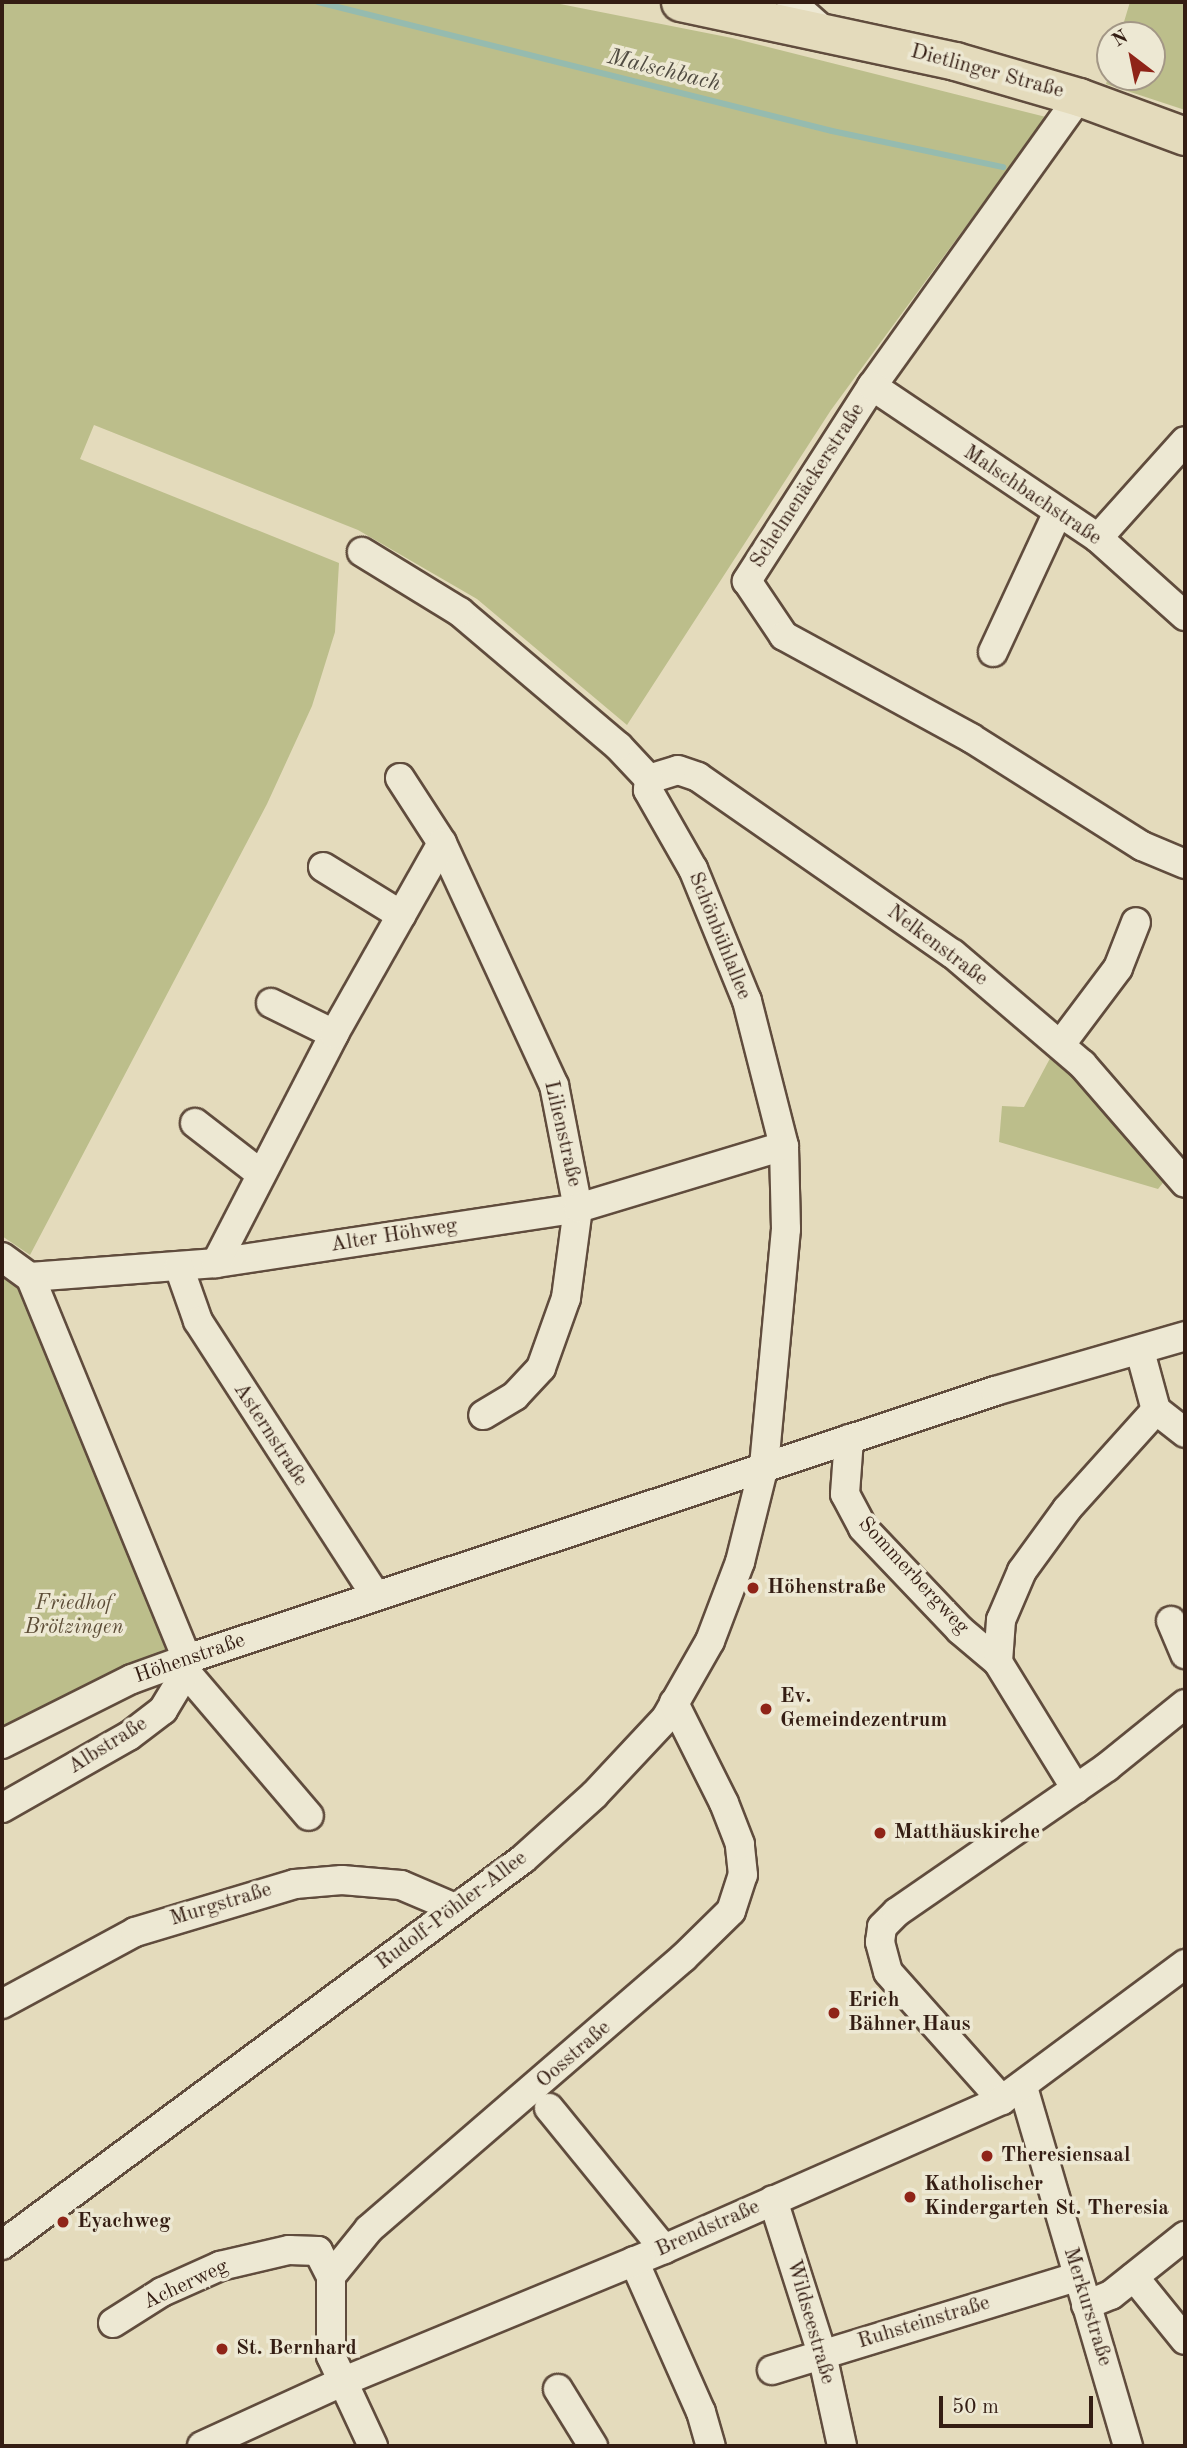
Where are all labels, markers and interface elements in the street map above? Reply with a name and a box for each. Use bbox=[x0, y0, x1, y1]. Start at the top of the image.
north arrow bbox=[1096, 21, 1166, 91]
text: N bbox=[1109, 28, 1132, 51]
street label: Dietlinger Straße bbox=[908, 39, 1066, 105]
water label: Malschbach bbox=[605, 44, 723, 98]
street label: Schelmenäckerstraße bbox=[745, 399, 871, 573]
street label: Malschbachstraße bbox=[958, 440, 1106, 552]
street label: Schönbühlallee bbox=[682, 868, 756, 1004]
street label: Nelkenstraße bbox=[882, 900, 992, 992]
street label: Lilienstraße bbox=[538, 1078, 586, 1190]
street label: Alter Höhweg bbox=[329, 1214, 459, 1258]
street label: Asternstraße bbox=[227, 1379, 313, 1491]
street label: Sommerbergweg bbox=[852, 1512, 974, 1640]
place label: Höhenstraße bbox=[767, 1575, 886, 1601]
marker: Höhenstraße bbox=[745, 1580, 761, 1596]
park label: Friedhof Brötzingen bbox=[25, 1591, 123, 1641]
street label: Höhenstraße bbox=[131, 1628, 249, 1690]
place label: Ev. Gemeindezentrum bbox=[780, 1684, 947, 1734]
marker: Ev. Gemeindezentrum bbox=[758, 1701, 774, 1717]
street label: Albstraße bbox=[64, 1712, 152, 1780]
place label: Matthäuskirche bbox=[894, 1820, 1040, 1846]
marker: Matthäuskirche bbox=[872, 1825, 888, 1841]
street label: Rudolf-Pöhler-Allee bbox=[372, 1846, 532, 1976]
street label: Murgstraße bbox=[167, 1878, 275, 1932]
place label: Erich Bähner Haus bbox=[848, 1988, 970, 2038]
marker: Erich Bähner Haus bbox=[826, 2005, 842, 2021]
street label: Oosstraße bbox=[532, 2016, 616, 2094]
place label: Theresiensaal bbox=[1001, 2143, 1130, 2169]
marker: Theresiensaal bbox=[979, 2148, 995, 2164]
place label: Katholischer Kindergarten St. Theresia bbox=[924, 2172, 1169, 2222]
marker: Katholischer Kindergarten St. Theresia bbox=[902, 2189, 918, 2205]
street label: Brendstraße bbox=[652, 2195, 764, 2263]
place label: Eyachweg bbox=[77, 2209, 171, 2235]
marker: Eyachweg bbox=[55, 2214, 71, 2230]
street label: Merkurstraße bbox=[1057, 2245, 1117, 2369]
street label: Acherweg bbox=[139, 2254, 233, 2316]
street label: Wildseestraße bbox=[780, 2257, 840, 2387]
street label: Ruhsteinstraße bbox=[855, 2291, 993, 2355]
place label: St. Bernhard bbox=[236, 2336, 357, 2362]
marker: St. Bernhard bbox=[214, 2341, 230, 2357]
scale bar bbox=[942, 2382, 1096, 2426]
text: 50 m bbox=[952, 2397, 999, 2418]

